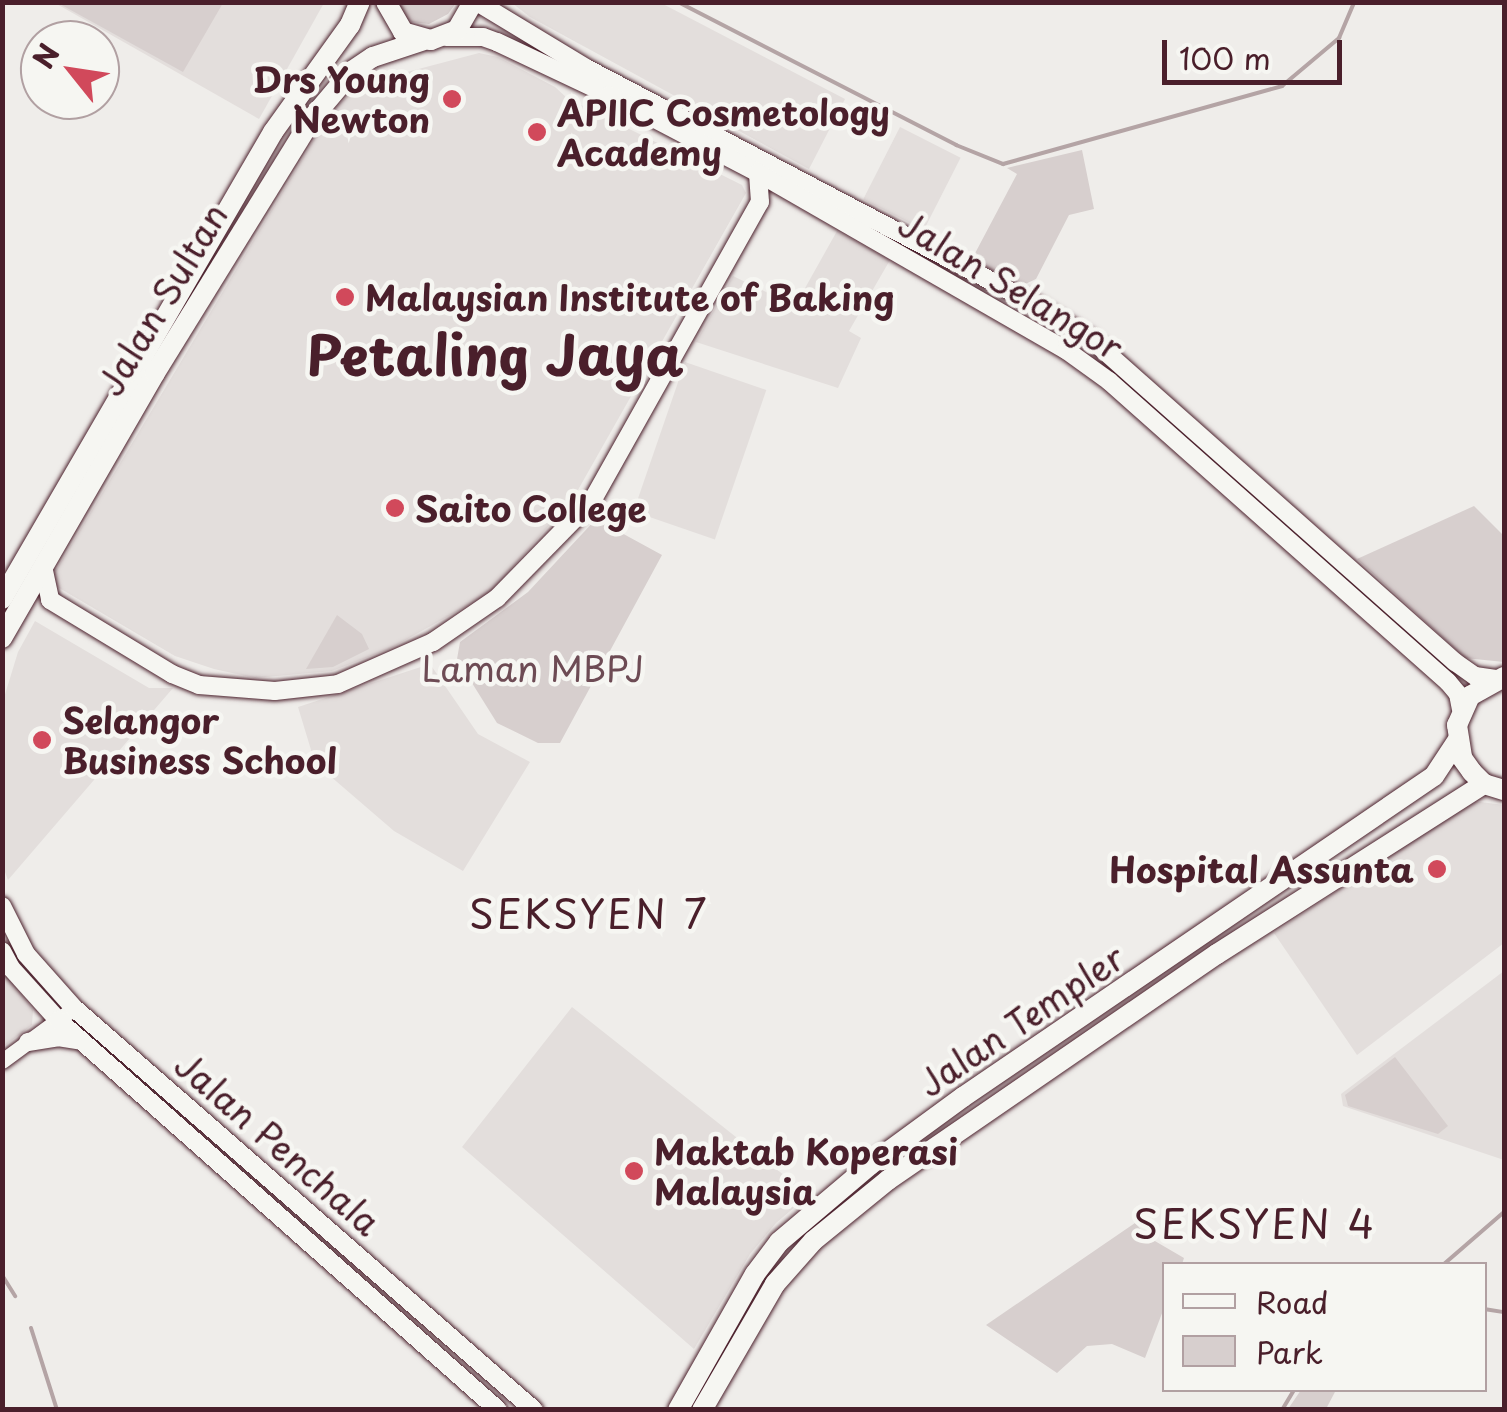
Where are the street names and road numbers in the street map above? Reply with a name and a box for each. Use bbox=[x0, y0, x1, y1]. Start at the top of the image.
street label: Jalan Sultan bbox=[88, 195, 236, 403]
street label: Jalan Selangor bbox=[891, 201, 1131, 369]
street label: Jalan Templer bbox=[910, 936, 1132, 1104]
street label: Jalan Penchala bbox=[167, 1043, 389, 1243]

